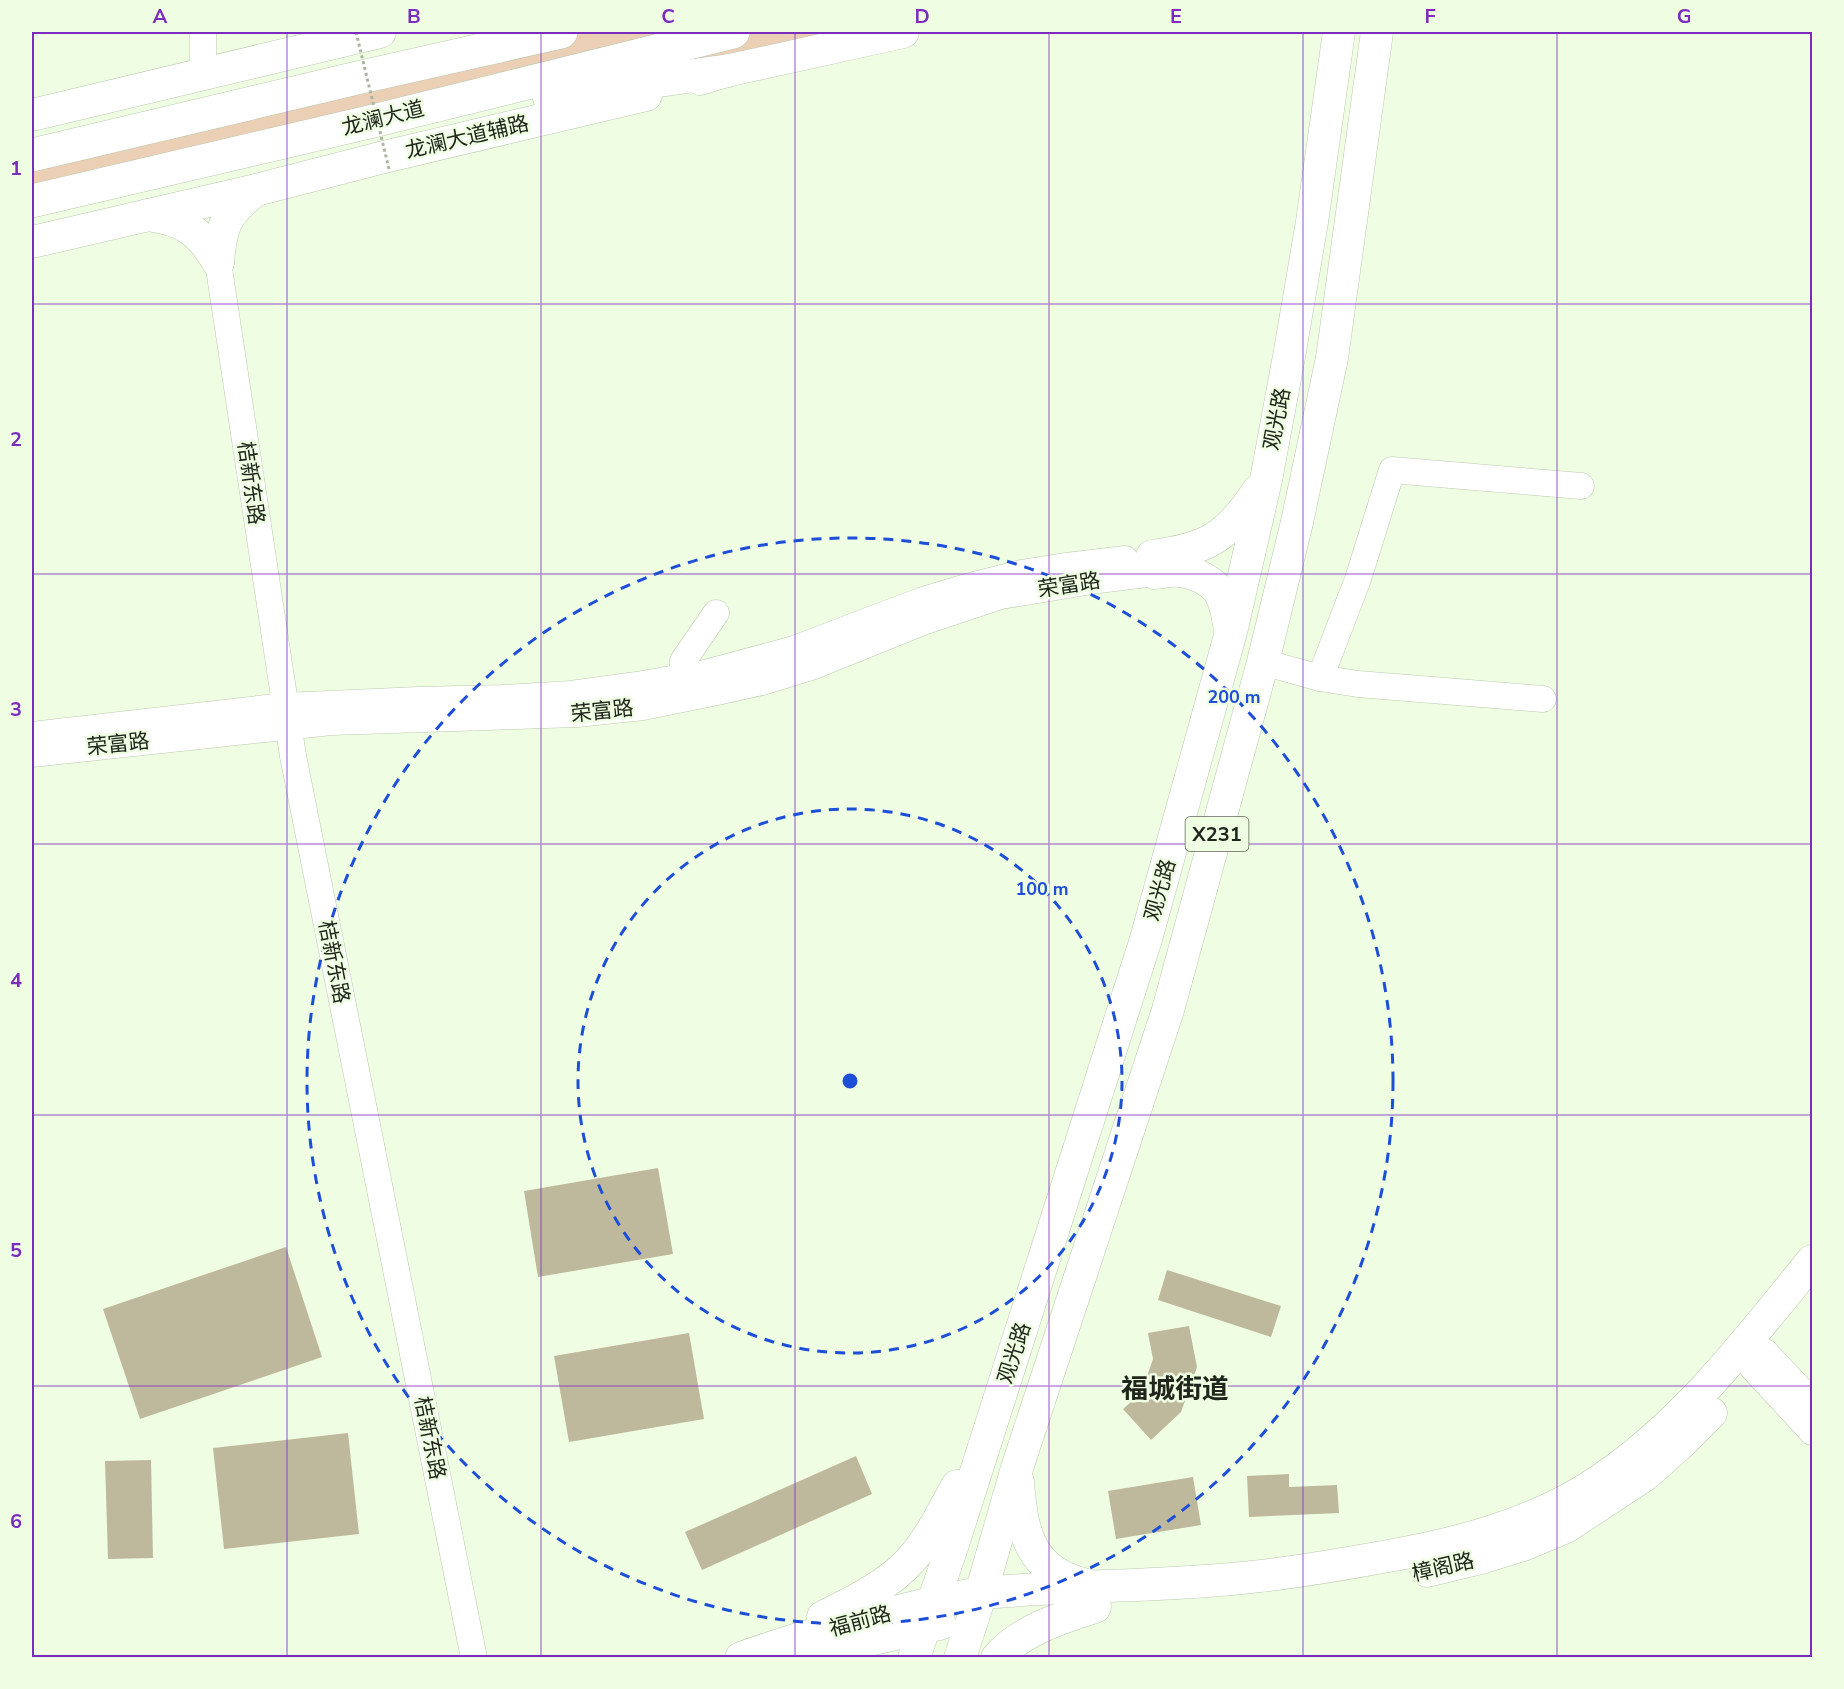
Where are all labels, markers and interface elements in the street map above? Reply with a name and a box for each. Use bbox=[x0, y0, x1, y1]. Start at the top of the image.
text: A bbox=[153, 3, 168, 30]
text: B bbox=[407, 3, 421, 30]
text: C bbox=[661, 3, 675, 30]
text: D bbox=[914, 3, 930, 30]
text: E bbox=[1170, 3, 1182, 30]
text: F bbox=[1424, 3, 1436, 30]
text: G bbox=[1677, 3, 1691, 30]
street label: 龙澜大道 bbox=[339, 94, 427, 142]
street label: 龙澜大道辅路 bbox=[402, 109, 532, 165]
text: 1 bbox=[10, 155, 22, 182]
street label: 观光路 bbox=[1257, 385, 1297, 453]
text: 2 bbox=[10, 426, 22, 453]
street label: 桔新东路 bbox=[231, 439, 271, 527]
street label: 荣富路 bbox=[1036, 566, 1102, 604]
text: 200 m bbox=[1207, 685, 1261, 709]
street label: 荣富路 bbox=[569, 694, 635, 728]
text: 3 bbox=[10, 696, 22, 723]
street label: 荣富路 bbox=[85, 727, 151, 761]
road number: X231 bbox=[1186, 817, 1248, 851]
street label: 观光路 bbox=[1138, 856, 1182, 924]
text: 100 m bbox=[1015, 877, 1069, 901]
street label: 桔新东路 bbox=[312, 918, 356, 1006]
text: 4 bbox=[10, 967, 22, 994]
centre of rings bbox=[840, 1071, 860, 1091]
text: 5 bbox=[10, 1237, 22, 1264]
street label: 观光路 bbox=[991, 1319, 1037, 1387]
district label: 福城街道 bbox=[1121, 1371, 1229, 1408]
street label: 桔新东路 bbox=[408, 1394, 452, 1482]
text: 6 bbox=[10, 1508, 22, 1535]
street label: 樟阁路 bbox=[1409, 1546, 1477, 1588]
street label: 福前路 bbox=[826, 1599, 894, 1643]

